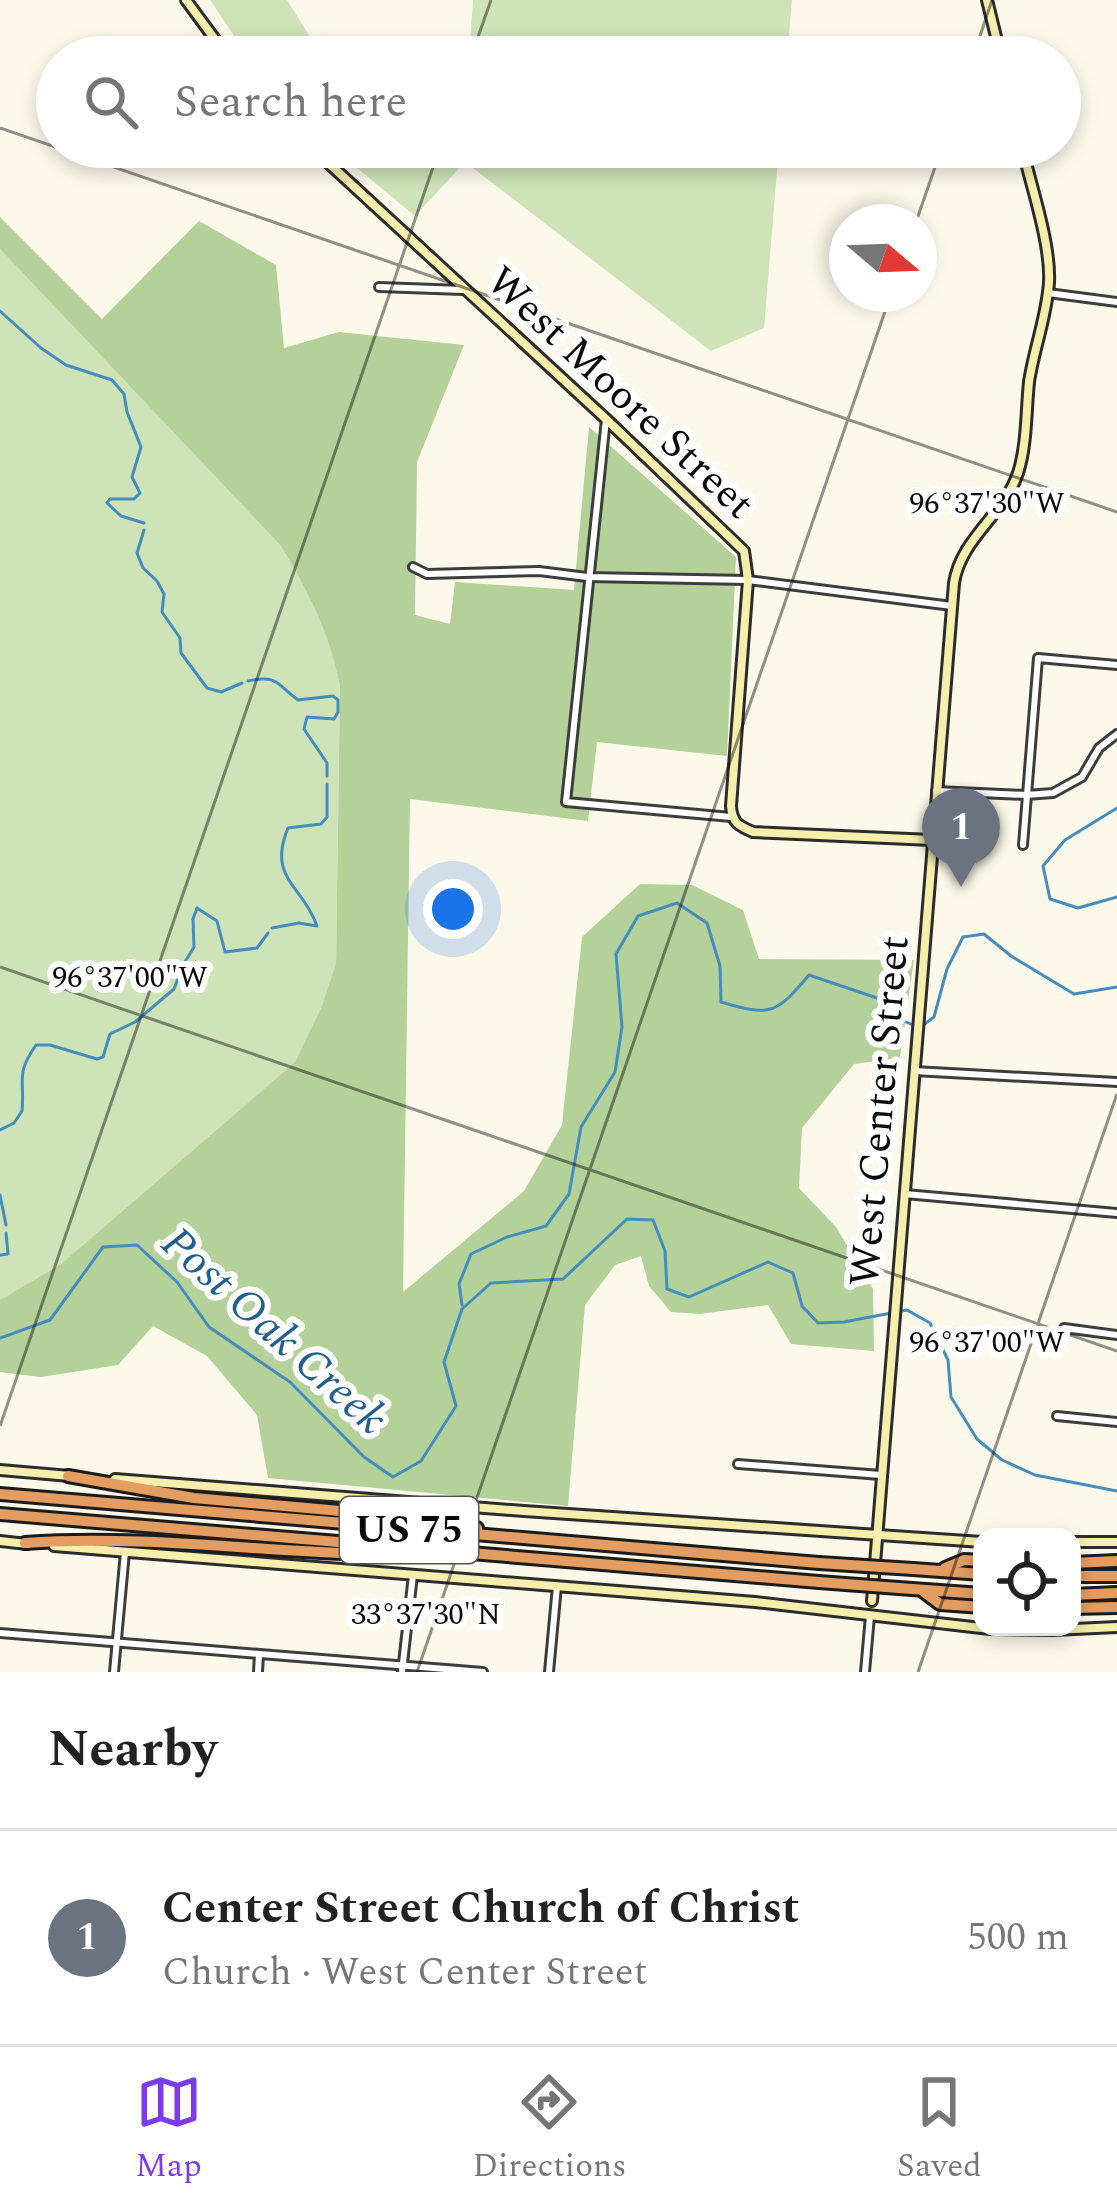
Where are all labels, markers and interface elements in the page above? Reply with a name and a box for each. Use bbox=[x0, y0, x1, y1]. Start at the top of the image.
search box bbox=[36, 36, 1081, 168]
text: Search here bbox=[174, 68, 407, 137]
icon: search bbox=[78, 69, 144, 135]
north arrow bbox=[829, 204, 937, 312]
street label: West Moore Street bbox=[472, 252, 768, 534]
text: 96°37'30"W bbox=[909, 481, 1065, 527]
pin: 1 bbox=[922, 788, 1000, 887]
your location bbox=[423, 879, 483, 939]
street label: West Center Street bbox=[833, 933, 927, 1289]
text: 96°37'00"W bbox=[52, 955, 208, 1001]
water label: Post Oak Creek bbox=[145, 1210, 403, 1452]
text: 96°37'00"W bbox=[909, 1320, 1065, 1366]
road number: US 75 bbox=[340, 1497, 478, 1563]
map controls bbox=[973, 1528, 1081, 1636]
button: locate bbox=[973, 1528, 1081, 1636]
text: 33°37'30"N bbox=[351, 1592, 501, 1638]
text: Nearby bbox=[48, 1711, 217, 1789]
text: Center Street Church of Christ bbox=[162, 1874, 799, 1943]
text: 1 bbox=[76, 1908, 98, 1967]
text: 500 m bbox=[967, 1908, 1069, 1967]
text: Church · West Center Street bbox=[162, 1943, 648, 2002]
tab: Map bbox=[135, 2069, 202, 2191]
tab: Directions bbox=[472, 2069, 626, 2191]
tab: Saved bbox=[897, 2069, 982, 2191]

